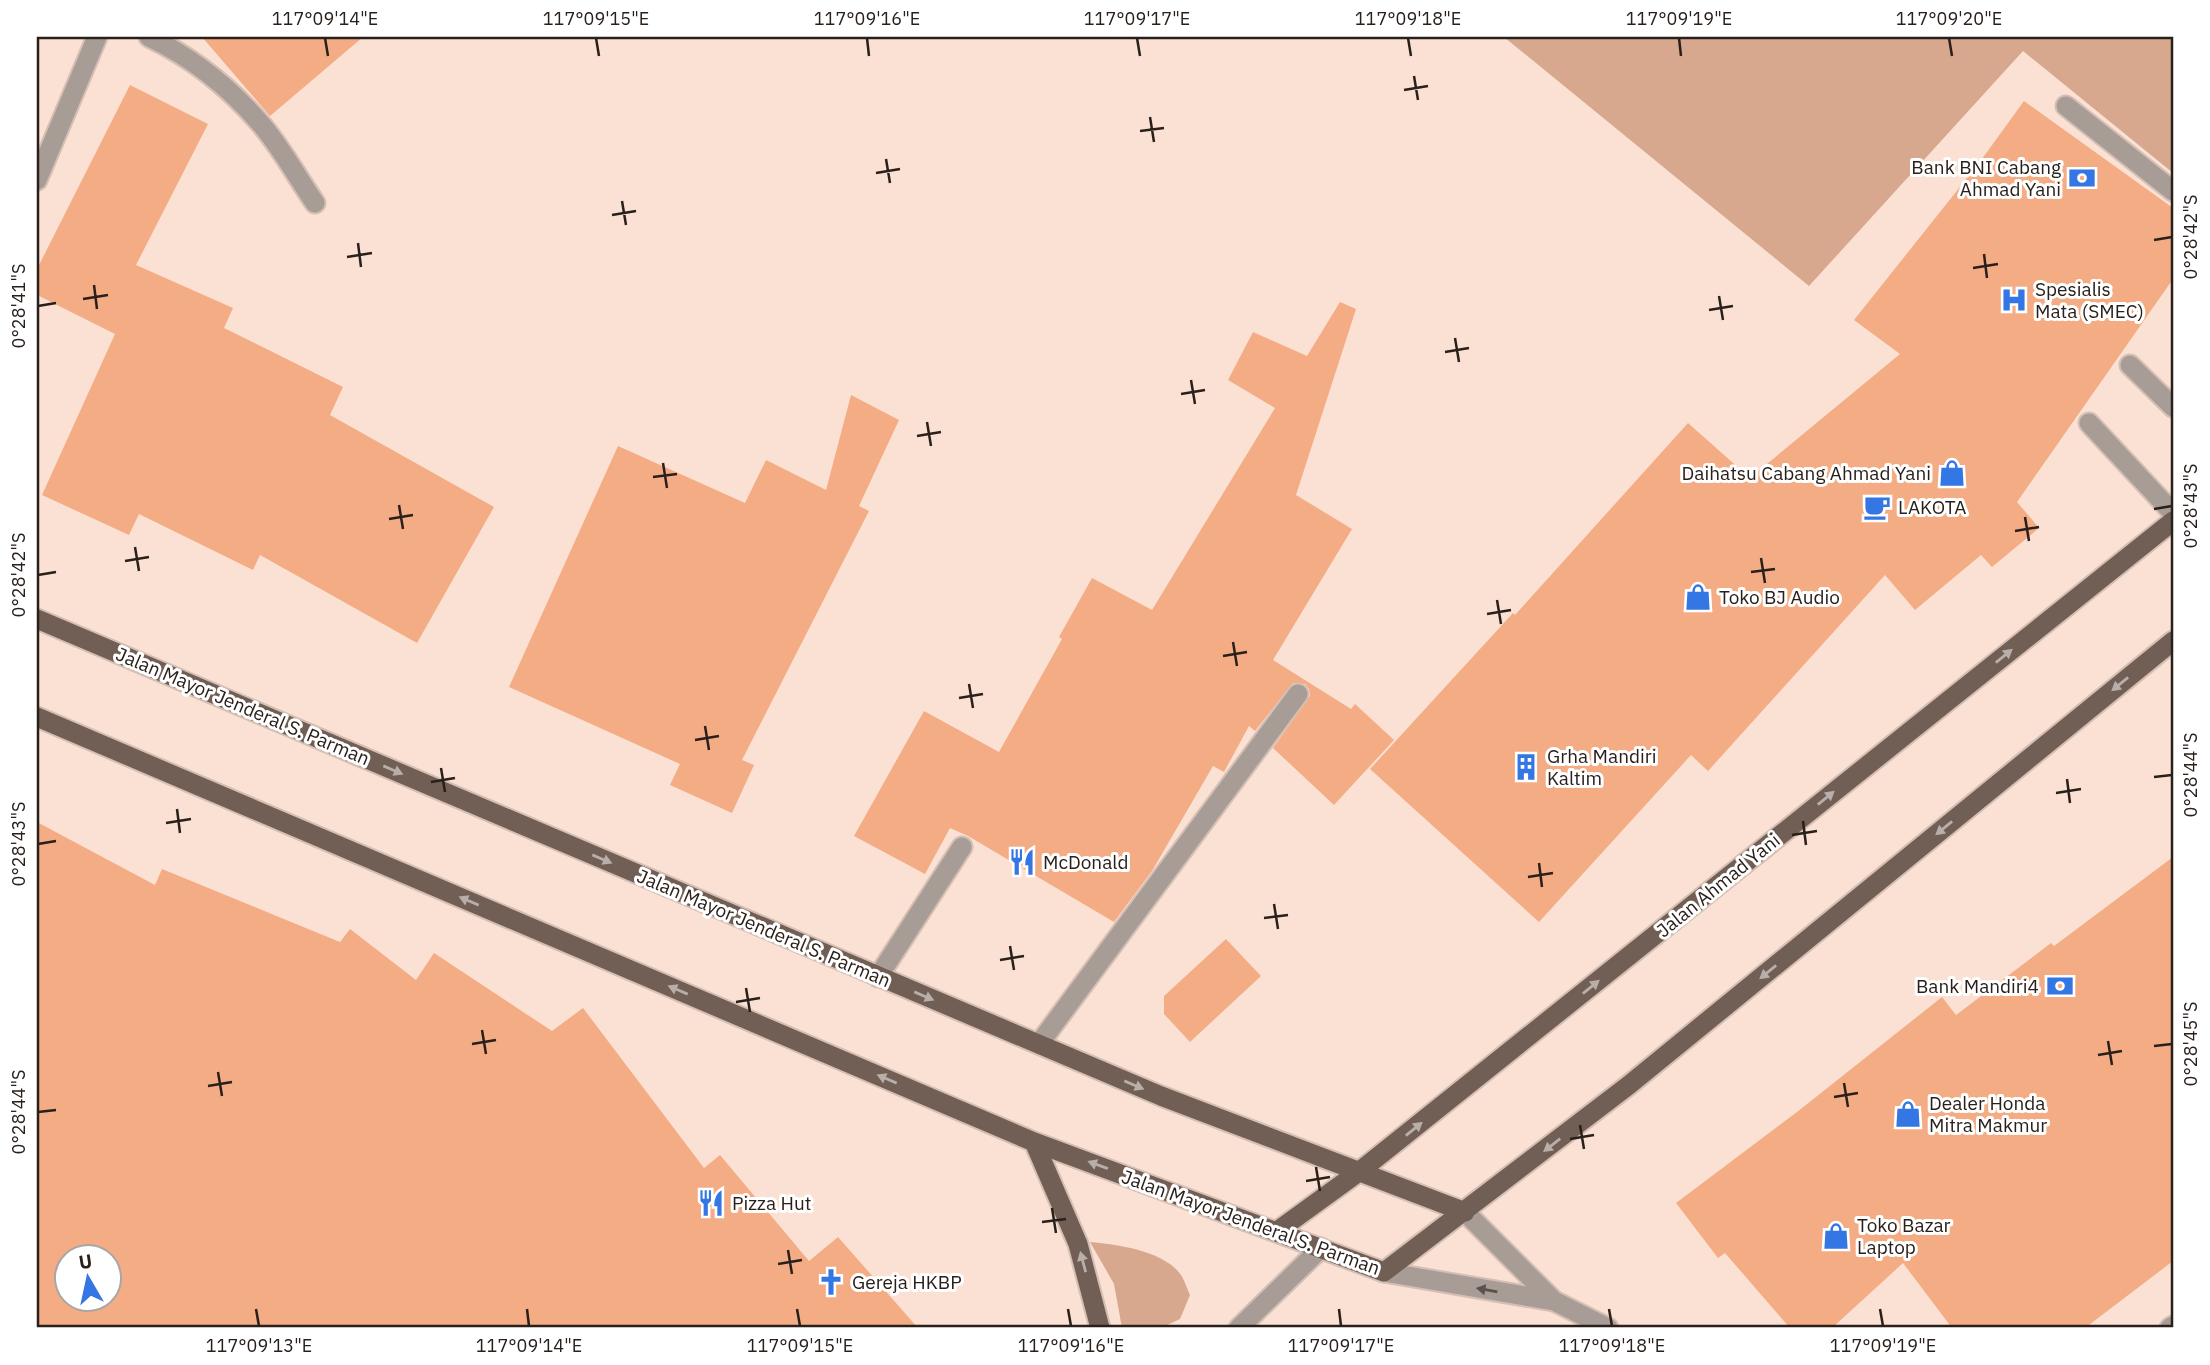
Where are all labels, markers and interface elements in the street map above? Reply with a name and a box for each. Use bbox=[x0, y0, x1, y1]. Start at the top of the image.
text: 117°09'14"E bbox=[272, 7, 378, 30]
text: 117°09'15"E bbox=[543, 7, 649, 30]
text: 117°09'16"E bbox=[814, 7, 920, 30]
text: 117°09'17"E bbox=[1084, 7, 1190, 30]
text: 117°09'18"E bbox=[1355, 7, 1461, 30]
text: 117°09'19"E bbox=[1626, 7, 1732, 30]
text: 117°09'20"E bbox=[1896, 7, 2002, 30]
place label: Bank BNI Cabang Ahmad Yani bbox=[1911, 155, 2061, 201]
bank icon: Bank BNI Cabang Ahmad Yani bbox=[2067, 163, 2097, 193]
text: 0°28'42"S bbox=[2179, 195, 2202, 279]
text: 0°28'41"S bbox=[7, 264, 30, 348]
place label: Spesialis Mata (SMEC) bbox=[2035, 277, 2144, 323]
hospital icon: Spesialis Mata (SMEC) bbox=[1999, 285, 2029, 315]
shop icon: Daihatsu Cabang Ahmad Yani bbox=[1937, 458, 1967, 488]
place label: Daihatsu Cabang Ahmad Yani bbox=[1682, 461, 1931, 485]
text: 0°28'43"S bbox=[2179, 464, 2202, 548]
cafe icon: LAKOTA bbox=[1862, 492, 1892, 522]
place label: LAKOTA bbox=[1898, 495, 1967, 519]
text: 0°28'42"S bbox=[7, 533, 30, 617]
shop icon: Toko BJ Audio bbox=[1683, 582, 1713, 612]
place label: Toko BJ Audio bbox=[1719, 585, 1840, 609]
street label: Jalan Mayor Jenderal S. Parman bbox=[113, 642, 373, 770]
one-way arrow bbox=[1994, 649, 2012, 664]
one-way arrow bbox=[2112, 676, 2129, 691]
text: 0°28'44"S bbox=[2179, 733, 2202, 817]
place label: Grha Mandiri Kaltim bbox=[1547, 744, 1656, 790]
building icon: Grha Mandiri Kaltim bbox=[1511, 752, 1541, 782]
one-way arrow bbox=[382, 765, 403, 776]
one-way arrow bbox=[1817, 791, 1835, 806]
text: 0°28'43"S bbox=[7, 802, 30, 886]
one-way arrow bbox=[1936, 820, 1953, 835]
street label: Jalan Ahmad Yani bbox=[1652, 828, 1784, 942]
restaurant icon: McDonald bbox=[1007, 847, 1037, 877]
place label: McDonald bbox=[1043, 850, 1129, 874]
one-way arrow bbox=[592, 853, 612, 865]
street label: Jalan Mayor Jenderal S. Parman bbox=[634, 864, 894, 992]
one-way arrow bbox=[458, 895, 479, 906]
one-way arrow bbox=[1760, 964, 1777, 979]
bank icon: Bank Mandiri4 bbox=[2045, 971, 2075, 1001]
place label: Bank Mandiri4 bbox=[1916, 974, 2039, 998]
one-way arrow bbox=[1582, 979, 1600, 994]
one-way arrow bbox=[668, 984, 688, 996]
one-way arrow bbox=[914, 991, 935, 1002]
text: 0°28'45"S bbox=[2179, 1002, 2202, 1086]
text: 0°28'44"S bbox=[7, 1070, 30, 1154]
one-way arrow bbox=[877, 1073, 898, 1084]
one-way arrow bbox=[1124, 1079, 1145, 1090]
place label: Dealer Honda Mitra Makmur bbox=[1929, 1091, 2047, 1137]
shop icon: Dealer Honda Mitra Makmur bbox=[1893, 1099, 1923, 1129]
one-way arrow bbox=[1404, 1121, 1422, 1136]
one-way arrow bbox=[1544, 1137, 1562, 1152]
one-way arrow bbox=[1087, 1160, 1108, 1171]
street label: Jalan Mayor Jenderal S. Parman bbox=[1119, 1164, 1383, 1280]
restaurant icon: Pizza Hut bbox=[696, 1188, 726, 1218]
place label: Pizza Hut bbox=[732, 1191, 811, 1215]
place label: Toko Bazar Laptop bbox=[1857, 1213, 1951, 1259]
shop icon: Toko Bazar Laptop bbox=[1821, 1221, 1851, 1251]
north arrow bbox=[52, 1242, 122, 1312]
text: U bbox=[77, 1248, 94, 1274]
one-way arrow bbox=[1077, 1251, 1087, 1272]
church icon: Gereja HKBP bbox=[816, 1267, 846, 1297]
place label: Gereja HKBP bbox=[852, 1270, 962, 1294]
one-way arrow bbox=[1476, 1284, 1498, 1295]
text: 117°09'13"E bbox=[206, 1334, 312, 1357]
text: 117°09'14"E bbox=[476, 1334, 582, 1357]
text: 117°09'15"E bbox=[747, 1334, 853, 1357]
text: 117°09'16"E bbox=[1018, 1334, 1124, 1357]
text: 117°09'17"E bbox=[1288, 1334, 1394, 1357]
text: 117°09'18"E bbox=[1559, 1334, 1665, 1357]
text: 117°09'19"E bbox=[1830, 1334, 1936, 1357]

